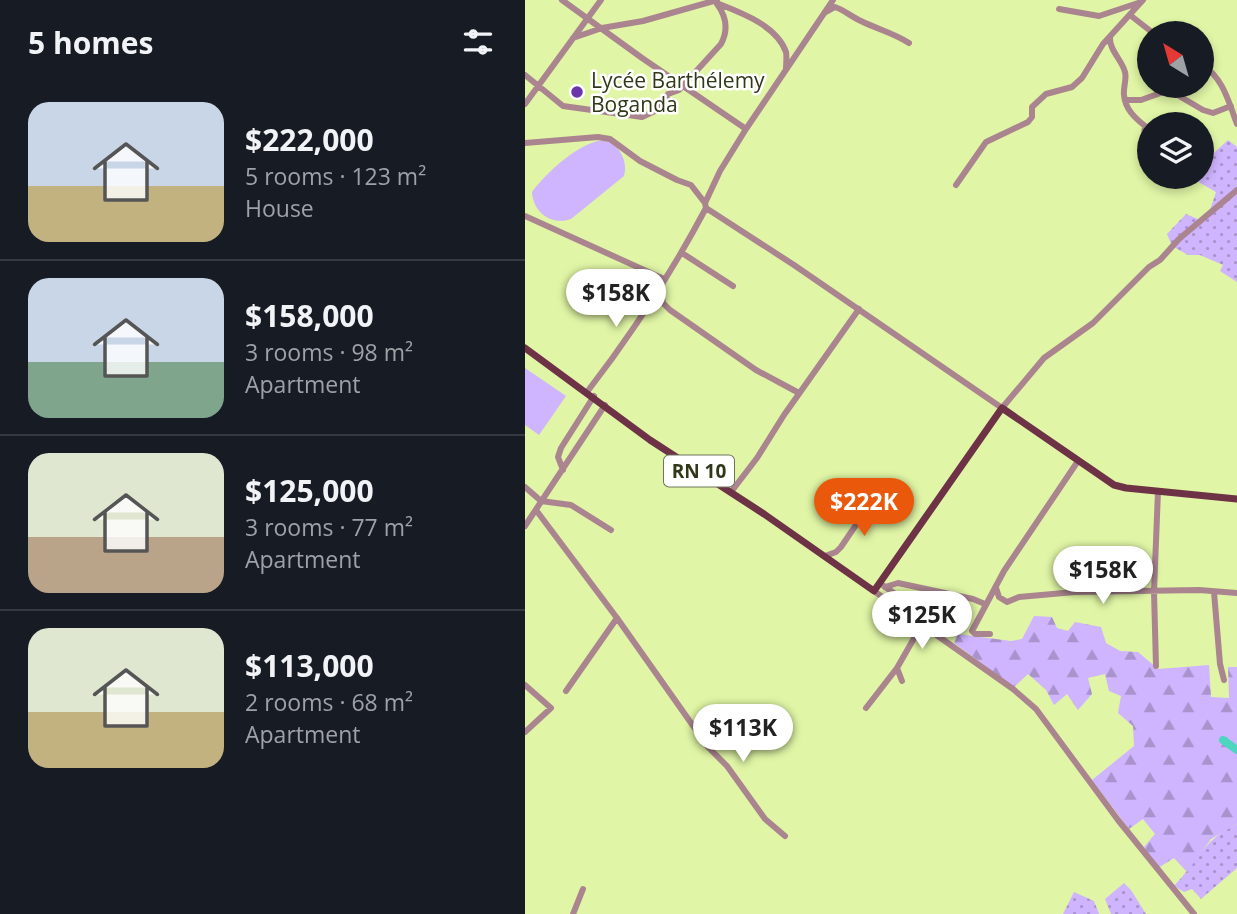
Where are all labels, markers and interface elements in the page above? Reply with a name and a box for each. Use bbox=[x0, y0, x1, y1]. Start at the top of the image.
north arrow bbox=[1137, 21, 1215, 98]
map controls bbox=[1137, 21, 1214, 189]
text: 5 homes bbox=[28, 22, 153, 63]
icon: filters bbox=[459, 23, 497, 61]
place label: Lycée Barthélemy Boganda bbox=[591, 66, 765, 118]
marker: Lycée Barthélemy Boganda bbox=[569, 84, 585, 100]
button: layers bbox=[1137, 112, 1214, 189]
text: $222,000 bbox=[245, 119, 374, 160]
icon: home bbox=[84, 130, 168, 214]
text: 5 rooms · 123 m² bbox=[245, 160, 426, 192]
text: House bbox=[245, 192, 314, 224]
pin: $158K bbox=[567, 270, 665, 329]
text: $158K bbox=[582, 276, 650, 308]
text: $158,000 bbox=[245, 295, 374, 336]
icon: home bbox=[84, 306, 168, 390]
text: 3 rooms · 98 m² bbox=[245, 336, 413, 368]
text: Apartment bbox=[245, 368, 361, 400]
road number: RN 10 bbox=[664, 456, 734, 486]
text: $125,000 bbox=[245, 470, 374, 511]
pin: $222K bbox=[815, 478, 913, 538]
icon: home bbox=[84, 481, 168, 565]
text: $222K bbox=[830, 485, 898, 517]
text: 3 rooms · 77 m² bbox=[245, 511, 413, 543]
text: Apartment bbox=[245, 543, 361, 575]
pin: $158K bbox=[1054, 546, 1152, 606]
text: $158K bbox=[1069, 553, 1137, 585]
pin: $125K bbox=[873, 592, 971, 651]
text: $125K bbox=[888, 598, 956, 630]
text: $113,000 bbox=[245, 645, 374, 686]
icon: home bbox=[84, 656, 168, 740]
text: 2 rooms · 68 m² bbox=[245, 686, 413, 718]
pin: $113K bbox=[694, 704, 792, 764]
text: $113K bbox=[709, 711, 777, 743]
text: Apartment bbox=[245, 718, 361, 750]

